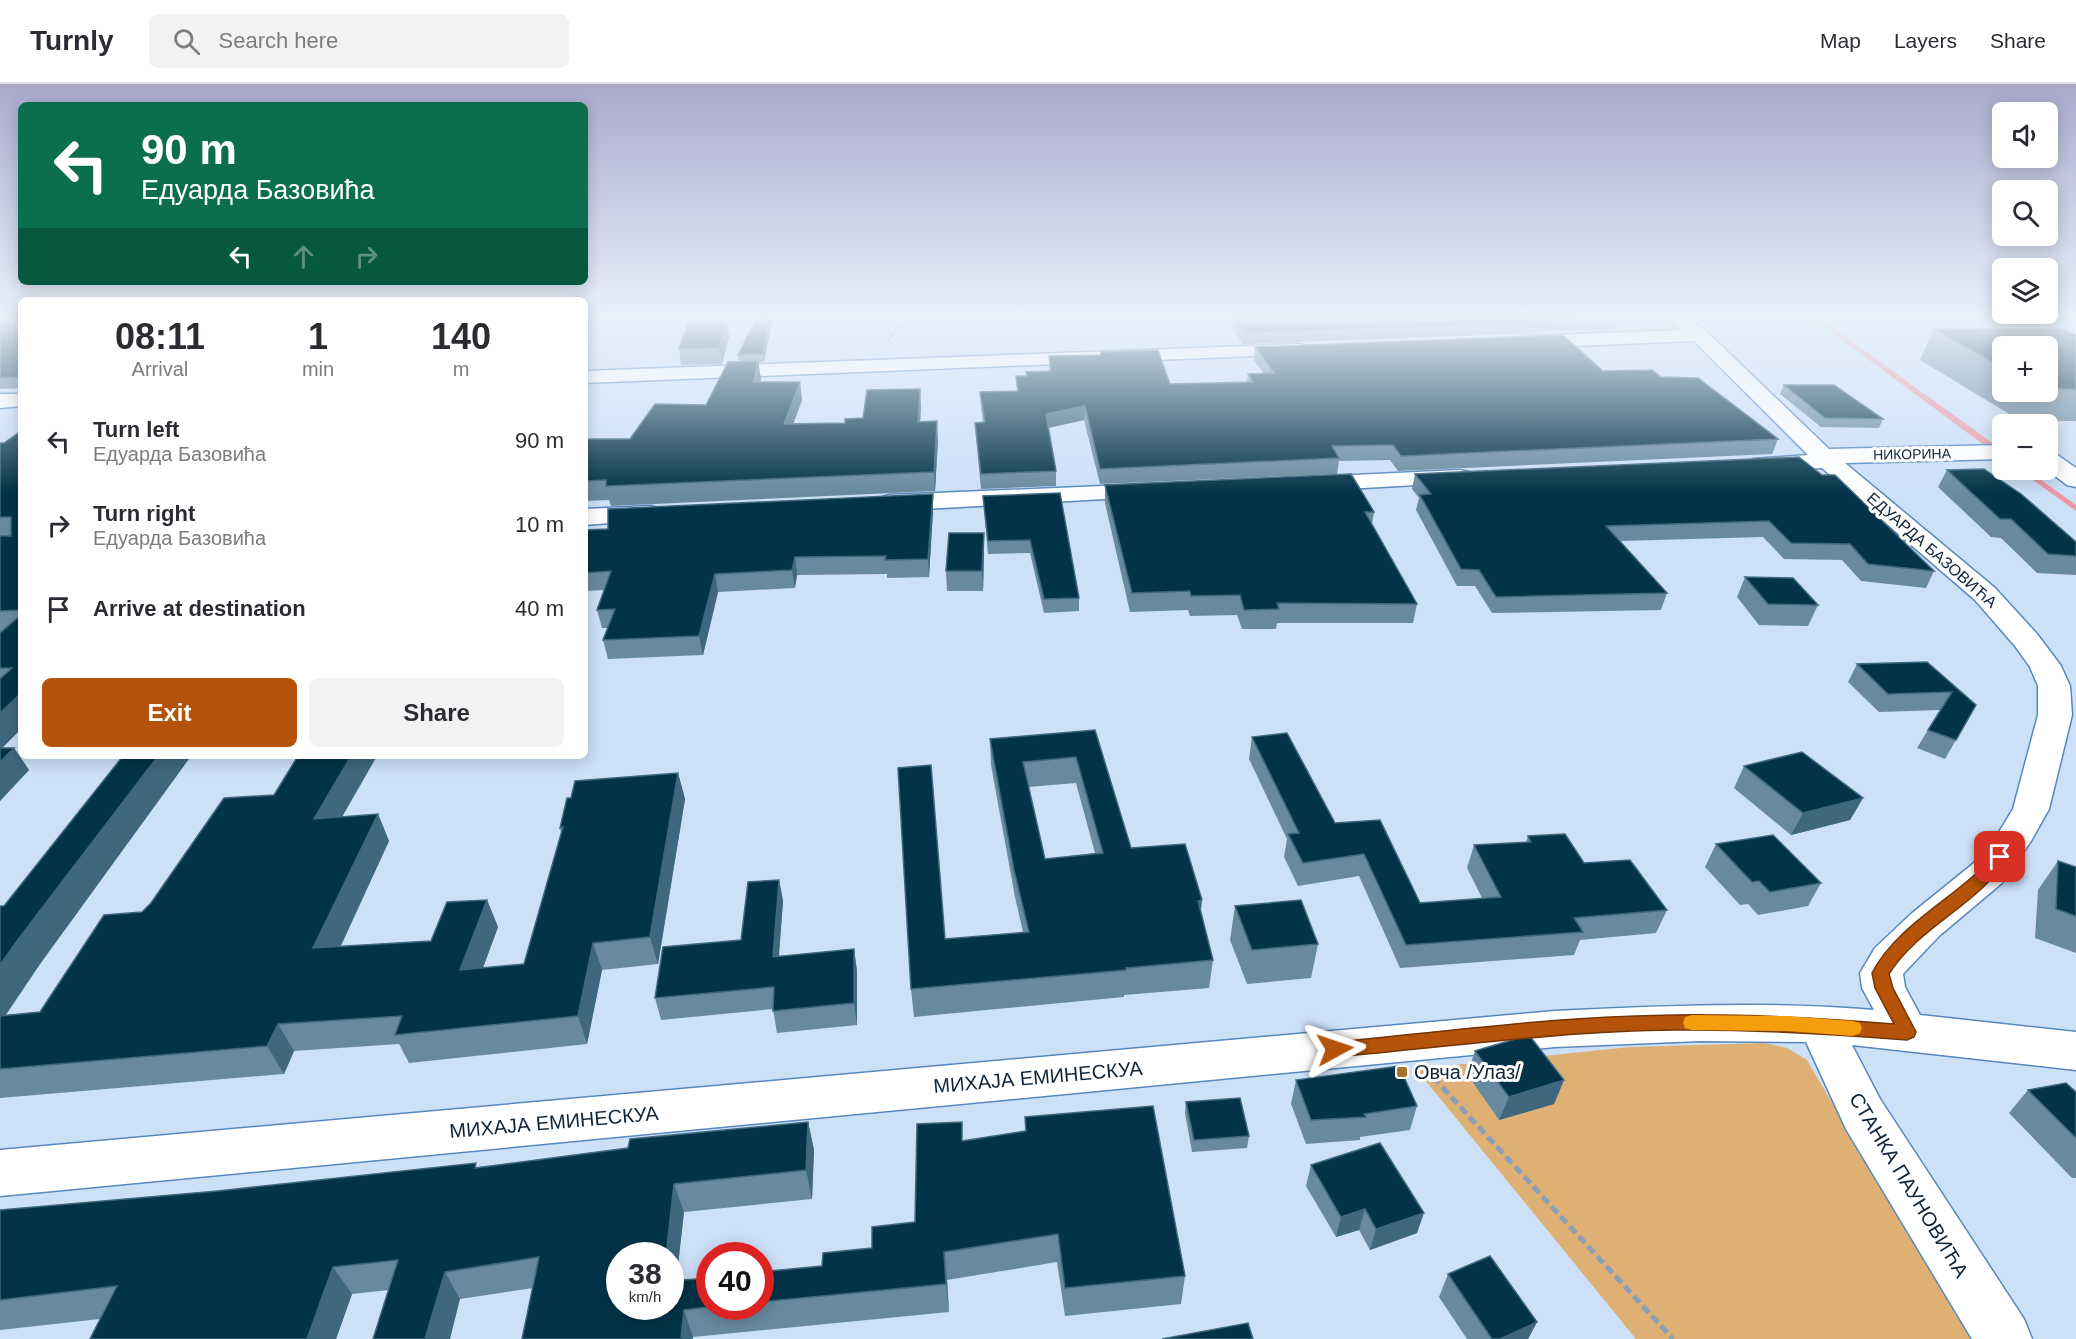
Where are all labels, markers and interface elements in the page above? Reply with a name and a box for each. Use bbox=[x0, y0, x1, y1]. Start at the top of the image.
search box bbox=[149, 14, 569, 68]
text: Turnly bbox=[30, 25, 113, 56]
icon: search bbox=[170, 25, 203, 58]
text: Search here bbox=[218, 28, 338, 53]
text: Map bbox=[1820, 29, 1861, 52]
text: Layers bbox=[1894, 29, 1957, 52]
text: Share bbox=[1990, 29, 2046, 52]
map controls bbox=[1992, 102, 2058, 480]
button: sound bbox=[1992, 102, 2058, 168]
icon: left bbox=[42, 126, 120, 204]
text: 90 m bbox=[141, 126, 237, 173]
text: Едуарда Базовића bbox=[141, 175, 375, 205]
button: search bbox=[1992, 180, 2058, 246]
icon: left bbox=[224, 240, 257, 273]
icon: ahead bbox=[287, 240, 320, 273]
icon: right bbox=[350, 240, 383, 273]
button: layers bbox=[1992, 258, 2058, 324]
text: 08:11 bbox=[115, 316, 205, 357]
text: 1 bbox=[308, 316, 328, 357]
text: 140 bbox=[431, 316, 491, 357]
button: + bbox=[1992, 336, 2058, 402]
text: Arrival bbox=[132, 358, 188, 380]
text: min bbox=[302, 358, 334, 380]
text: m bbox=[453, 358, 469, 380]
button: − bbox=[1992, 414, 2058, 480]
text: Turn left bbox=[93, 417, 179, 442]
icon: left bbox=[42, 425, 75, 458]
text: 90 m bbox=[515, 428, 564, 453]
text: Едуарда Базовића bbox=[93, 443, 266, 465]
street label: НИКОРИНА bbox=[1873, 445, 1952, 463]
street label: ЕДУАРДА БАЗОВИЋА bbox=[1864, 489, 2000, 611]
text: Turn right bbox=[93, 501, 195, 526]
icon: right bbox=[42, 509, 75, 542]
text: 10 m bbox=[515, 512, 564, 537]
text: Едуарда Базовића bbox=[93, 527, 266, 549]
icon: arrive bbox=[42, 593, 75, 626]
text: Arrive at destination bbox=[93, 596, 306, 621]
text: 40 m bbox=[515, 596, 564, 621]
button: Exit bbox=[42, 678, 297, 747]
button: Share bbox=[309, 678, 564, 747]
pin bbox=[1974, 831, 2025, 882]
icon: arrive bbox=[1983, 840, 2016, 873]
position arrow bbox=[1303, 1017, 1367, 1081]
street label: МИХАЈА ЕМИНЕСКУА bbox=[933, 1057, 1144, 1097]
place label: Овча /Улаз/ bbox=[1414, 1061, 1521, 1083]
marker: Овча /Улаз/ bbox=[1395, 1065, 1409, 1079]
street label: СТАНКА ПАУНОВИЋА bbox=[1845, 1089, 1973, 1282]
street label: МИХАЈА ЕМИНЕСКУА bbox=[449, 1102, 660, 1142]
speed limit sign: 40 bbox=[696, 1242, 774, 1320]
text: 38 bbox=[628, 1257, 662, 1290]
text: km/h bbox=[629, 1288, 661, 1305]

